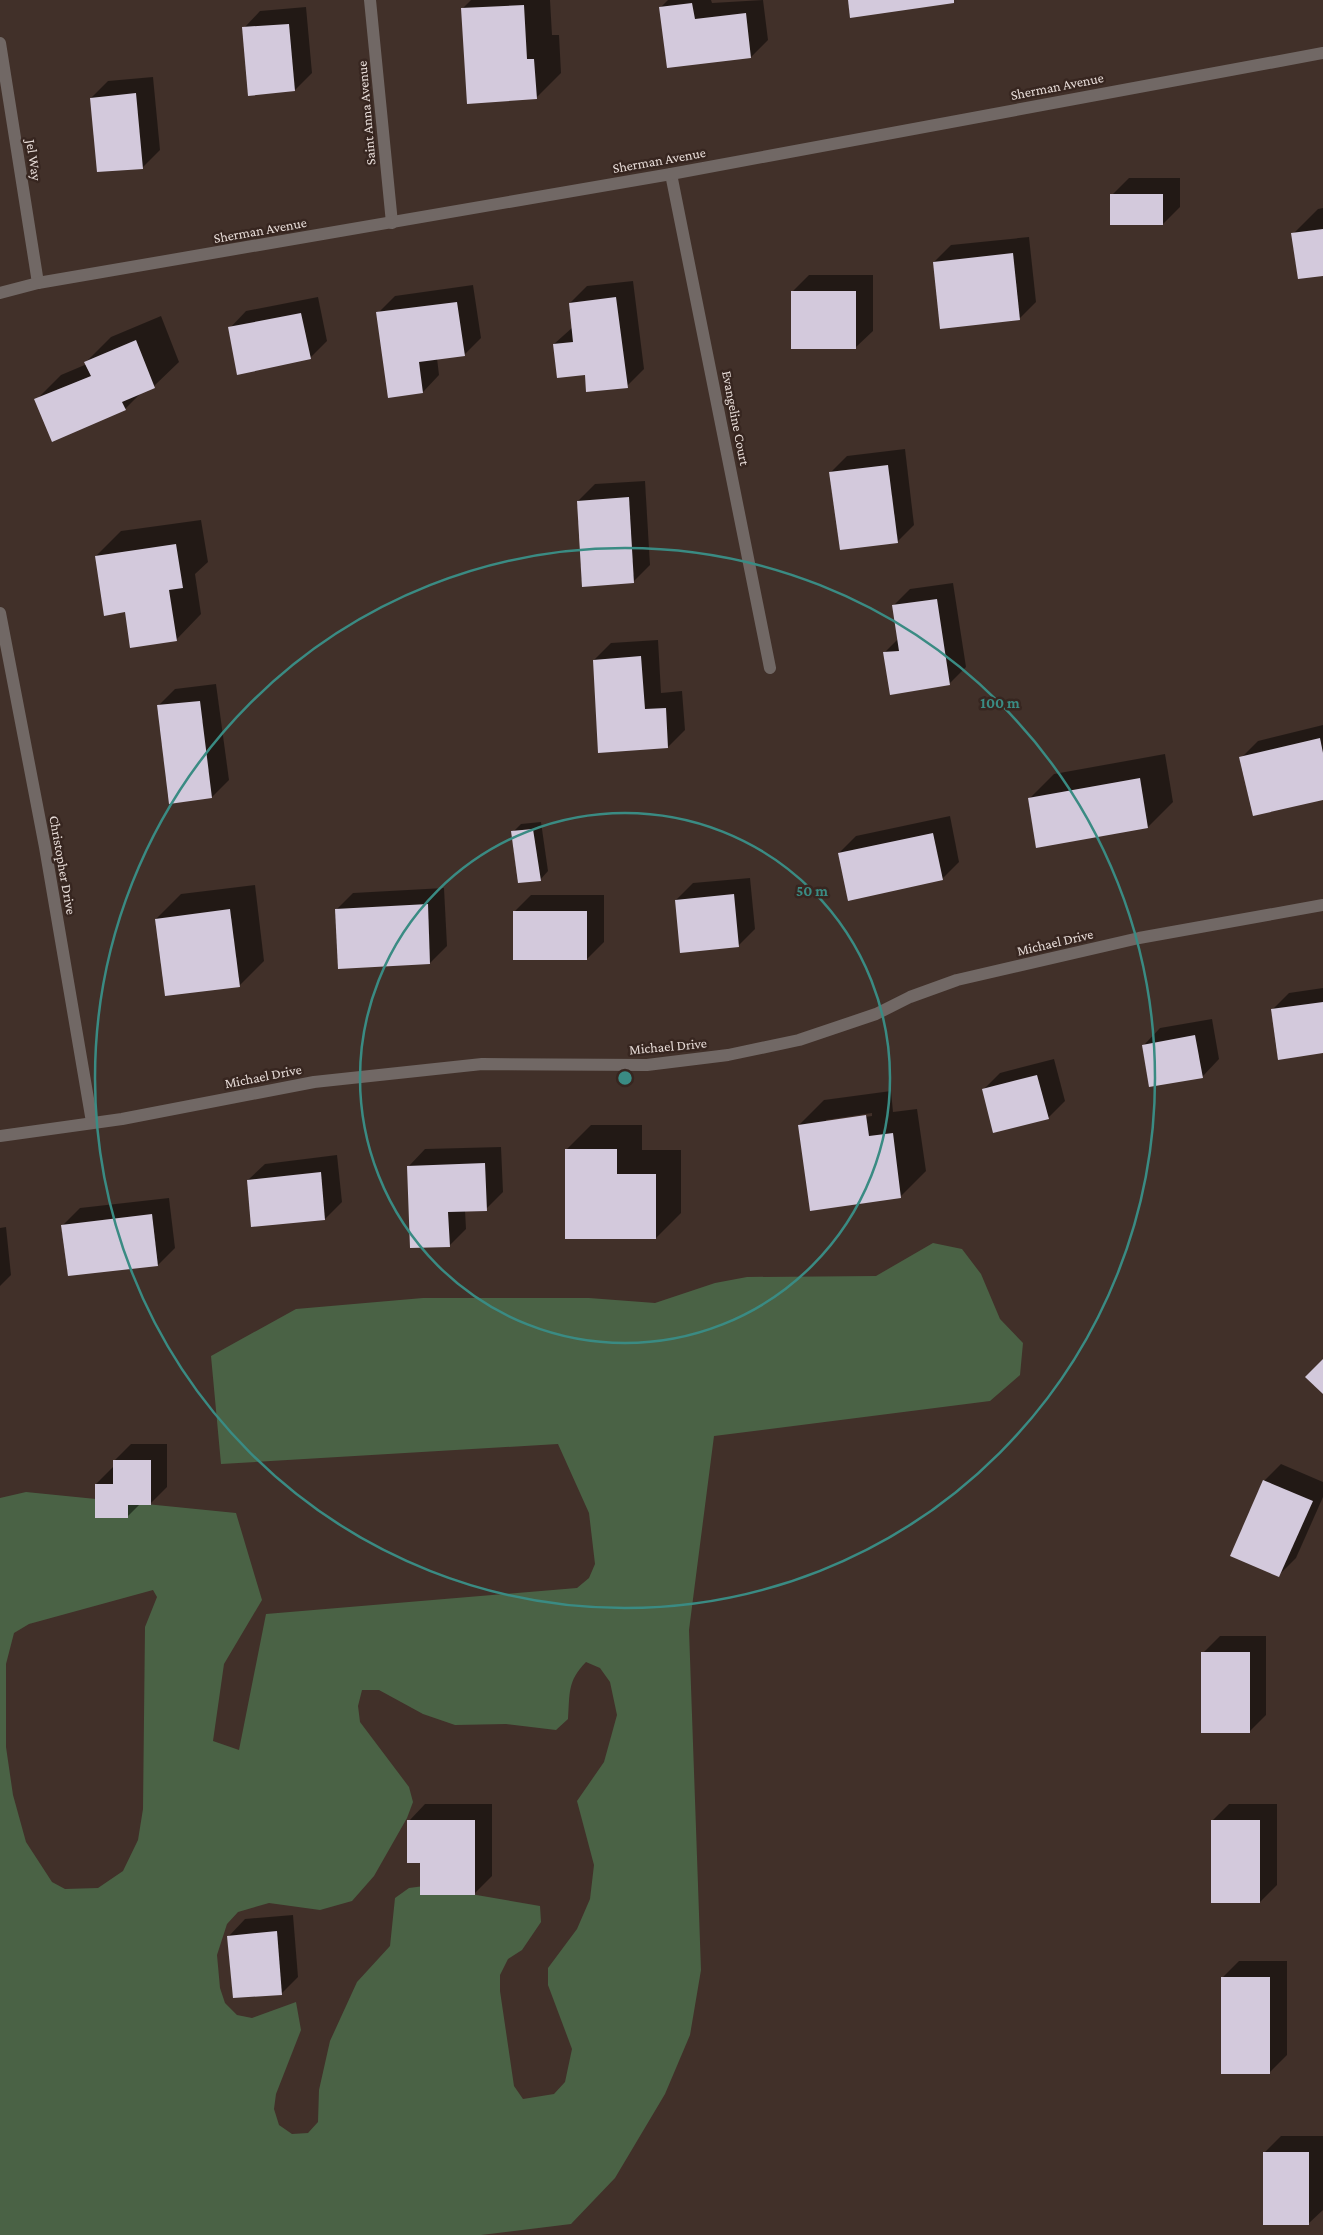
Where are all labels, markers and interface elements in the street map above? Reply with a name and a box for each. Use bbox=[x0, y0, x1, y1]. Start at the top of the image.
street label: Saint Anna Avenue bbox=[353, 60, 379, 166]
street label: Sherman Avenue bbox=[1009, 69, 1105, 103]
street label: Jel Way bbox=[23, 136, 45, 182]
street label: Sherman Avenue bbox=[611, 144, 707, 176]
street label: Sherman Avenue bbox=[212, 214, 308, 246]
street label: Evangeline Court bbox=[719, 369, 753, 467]
text: 100 m bbox=[980, 695, 1020, 711]
street label: Christopher Drive bbox=[46, 814, 80, 916]
text: 50 m bbox=[796, 883, 828, 899]
street label: Michael Drive bbox=[1015, 925, 1095, 959]
street label: Michael Drive bbox=[628, 1035, 708, 1057]
street label: Michael Drive bbox=[223, 1061, 303, 1091]
centre of rings bbox=[616, 1069, 634, 1087]

